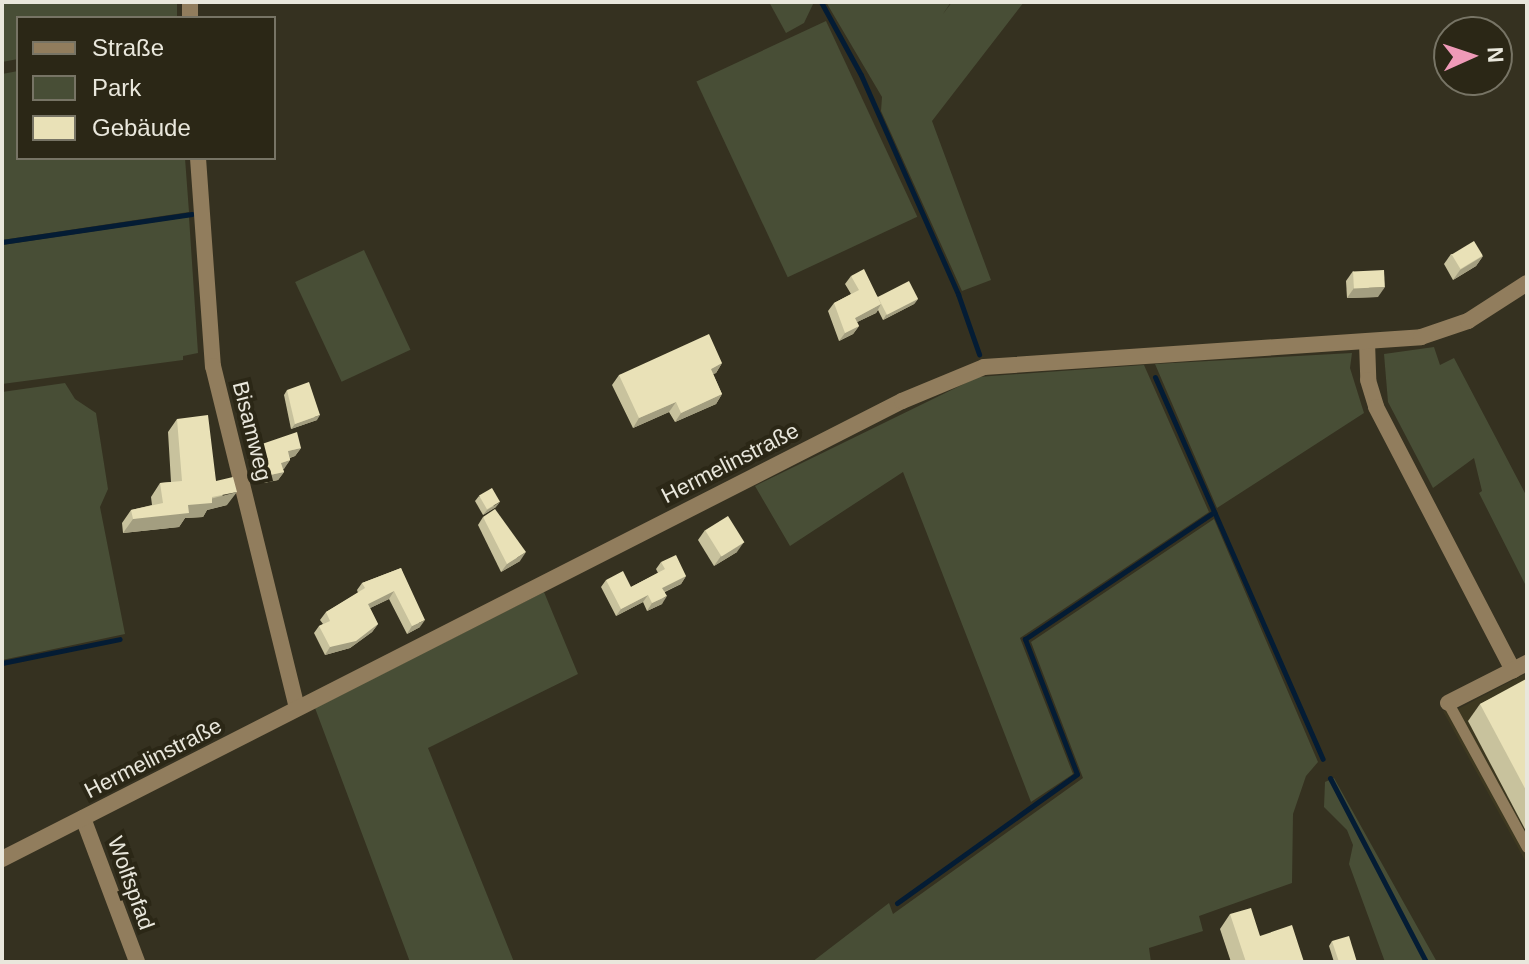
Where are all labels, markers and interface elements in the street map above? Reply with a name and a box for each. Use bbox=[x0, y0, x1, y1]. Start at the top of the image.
legend bbox=[16, 16, 276, 160]
north arrow bbox=[1433, 16, 1513, 96]
text: Straße bbox=[92, 34, 164, 61]
text: N bbox=[1483, 46, 1508, 63]
text: Park bbox=[92, 74, 141, 101]
text: Gebäude bbox=[92, 114, 191, 141]
street label: Bisamweg bbox=[227, 379, 277, 483]
street label: Hermelinstraße bbox=[657, 417, 803, 509]
street label: Hermelinstraße bbox=[80, 712, 226, 804]
street label: Wolfspfad bbox=[102, 833, 160, 933]

